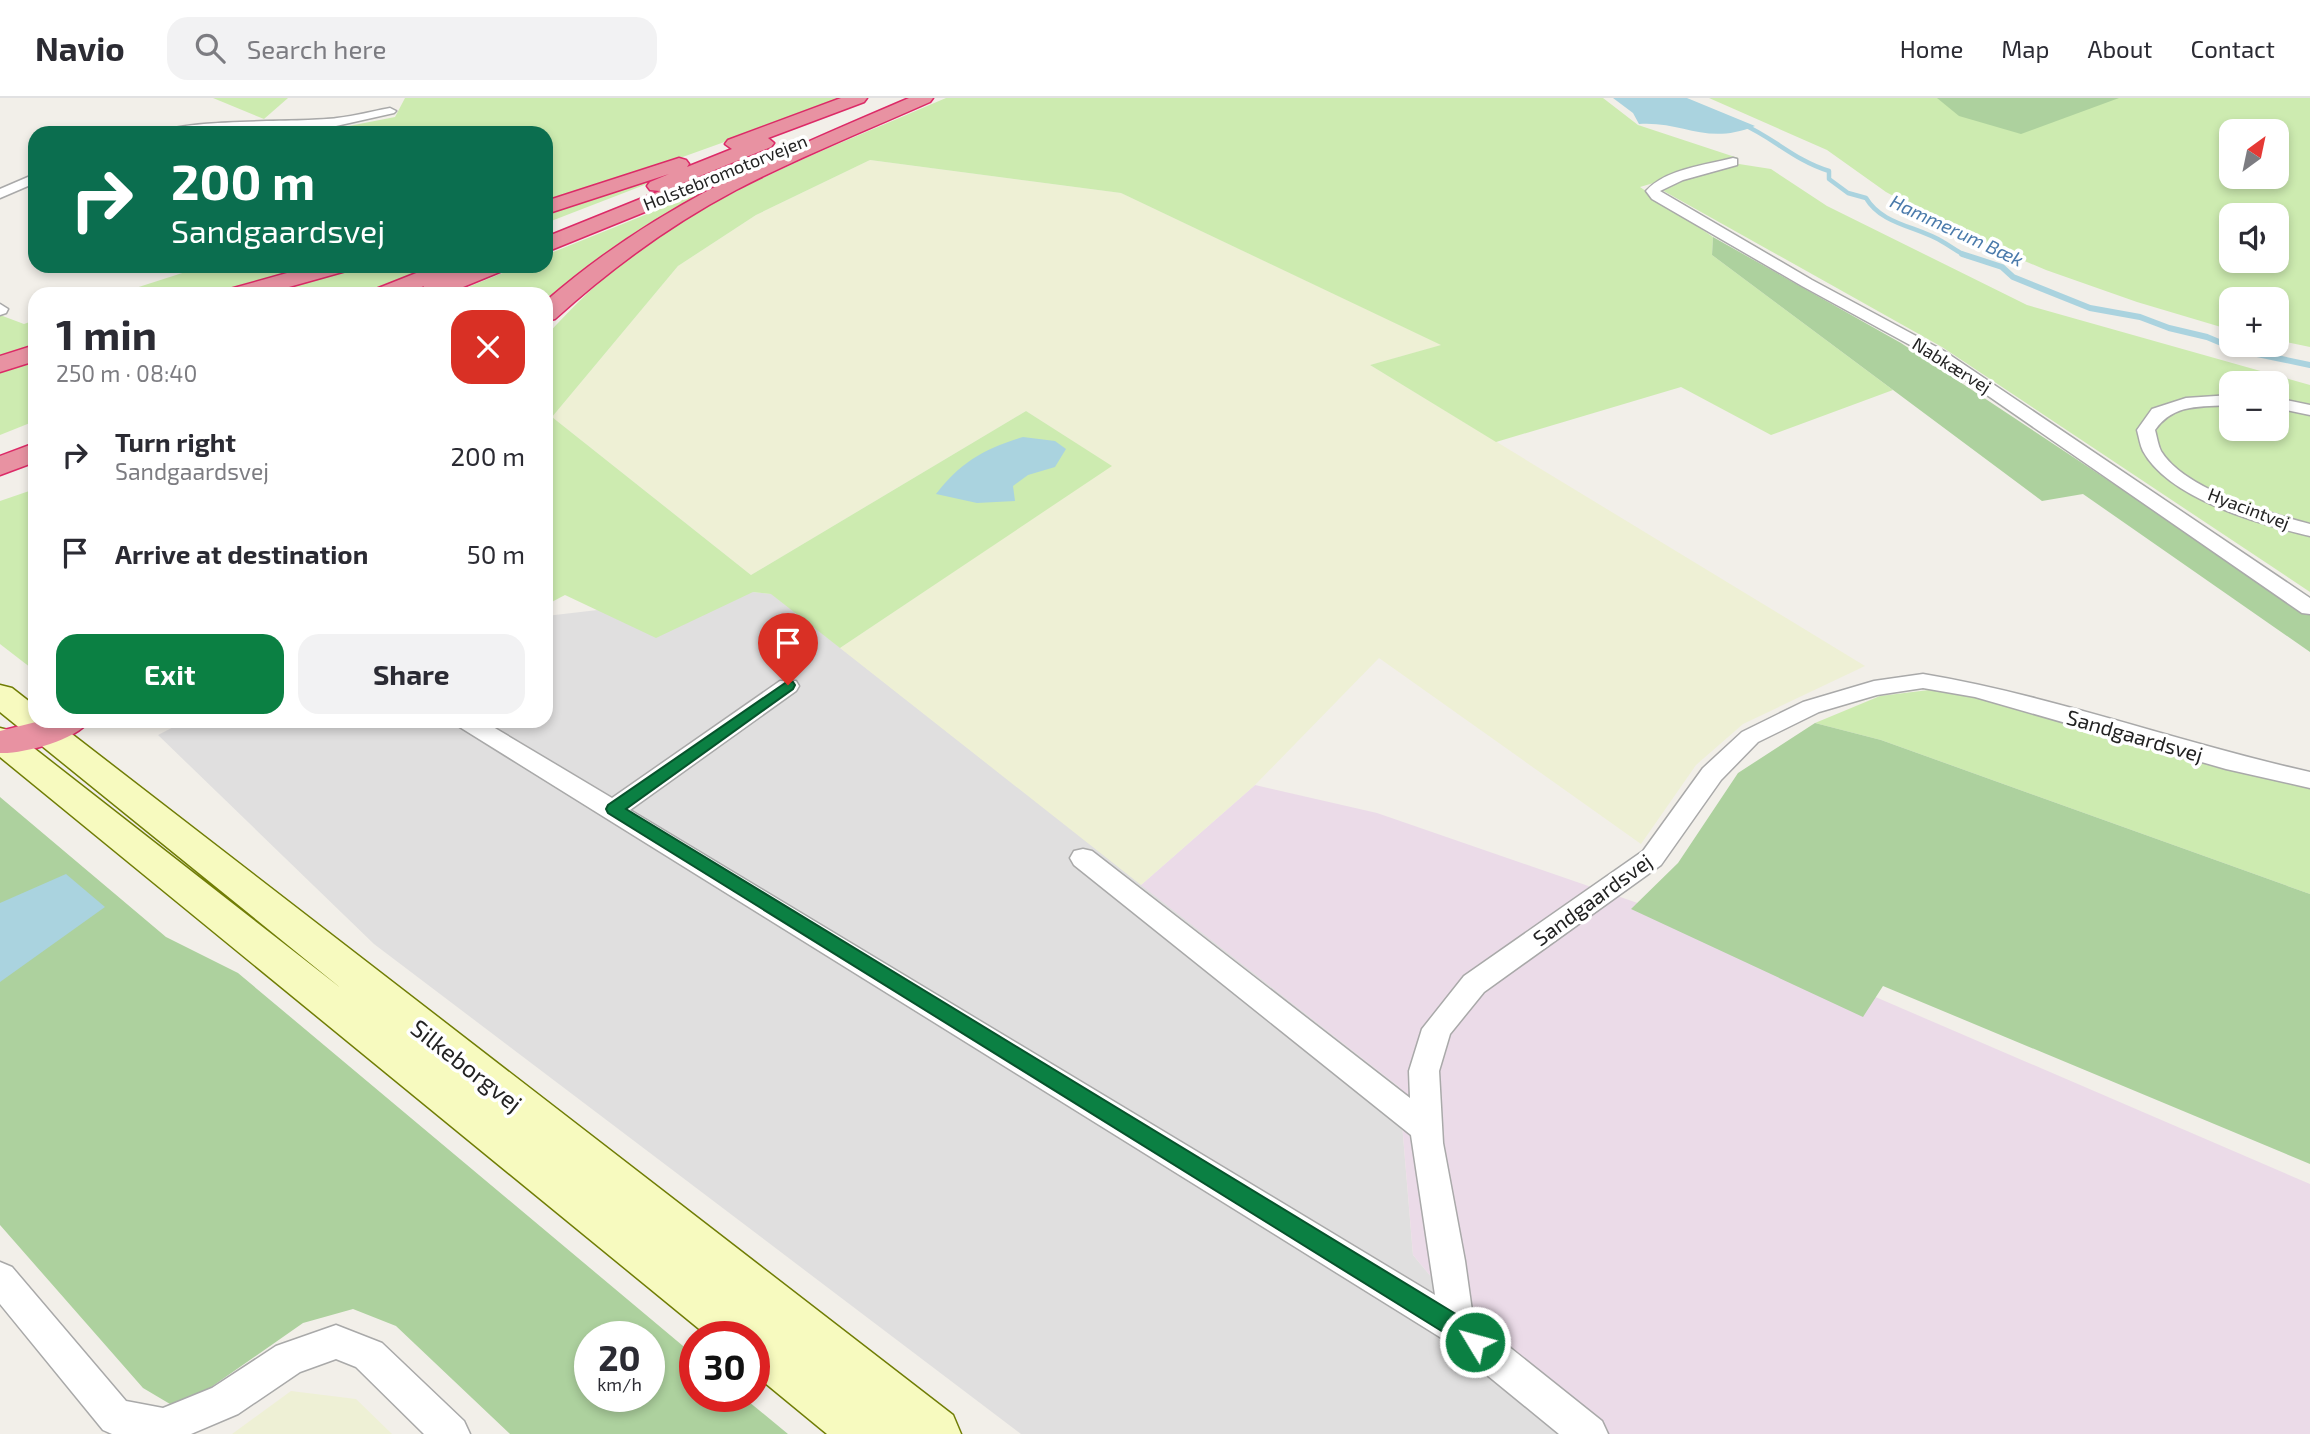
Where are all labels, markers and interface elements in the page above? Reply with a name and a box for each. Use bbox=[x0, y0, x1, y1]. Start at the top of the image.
search box bbox=[167, 17, 657, 80]
text: Navio bbox=[35, 28, 125, 68]
icon: search bbox=[191, 29, 229, 67]
text: Search here bbox=[247, 33, 386, 64]
text: Home bbox=[1900, 34, 1963, 63]
text: Map bbox=[2001, 34, 2049, 63]
text: About bbox=[2087, 34, 2153, 63]
text: Contact bbox=[2191, 34, 2275, 63]
north arrow bbox=[2219, 119, 2289, 189]
map controls bbox=[2219, 119, 2289, 441]
street label: Holstebromotorvejen bbox=[640, 129, 810, 215]
text: 200 m bbox=[171, 151, 315, 210]
icon: right bbox=[56, 154, 147, 245]
water label: Hammerum Bæk bbox=[1887, 189, 2027, 271]
button: sound bbox=[2219, 203, 2289, 273]
text: Sandgaardsvej bbox=[171, 211, 385, 249]
button: + bbox=[2219, 287, 2289, 357]
text: 1 min bbox=[56, 308, 157, 358]
button: close bbox=[451, 310, 525, 384]
street label: Nabkærvej bbox=[1909, 332, 1995, 398]
text: 250 m · 08:40 bbox=[56, 359, 197, 387]
button: − bbox=[2219, 371, 2289, 441]
text: Turn right bbox=[115, 426, 236, 457]
icon: right bbox=[56, 436, 94, 474]
text: 200 m bbox=[450, 440, 525, 471]
text: Sandgaardsvej bbox=[115, 457, 269, 485]
street label: Hyacintvej bbox=[2205, 482, 2293, 534]
icon: arrive bbox=[56, 534, 94, 572]
text: Arrive at destination bbox=[115, 538, 368, 569]
text: 50 m bbox=[467, 538, 525, 569]
pin bbox=[758, 613, 818, 685]
icon: arrive bbox=[769, 624, 807, 662]
button: Exit bbox=[56, 634, 284, 714]
button: Share bbox=[298, 634, 525, 714]
street label: Sandgaardsvej bbox=[2064, 704, 2206, 767]
street label: Sandgaardsvej bbox=[1528, 848, 1657, 951]
street label: Silkeborgvej bbox=[406, 1013, 528, 1117]
position arrow bbox=[1438, 1305, 1512, 1379]
speed limit sign: 30 bbox=[679, 1321, 770, 1412]
text: 20 bbox=[598, 1336, 641, 1378]
text: km/h bbox=[597, 1373, 642, 1395]

